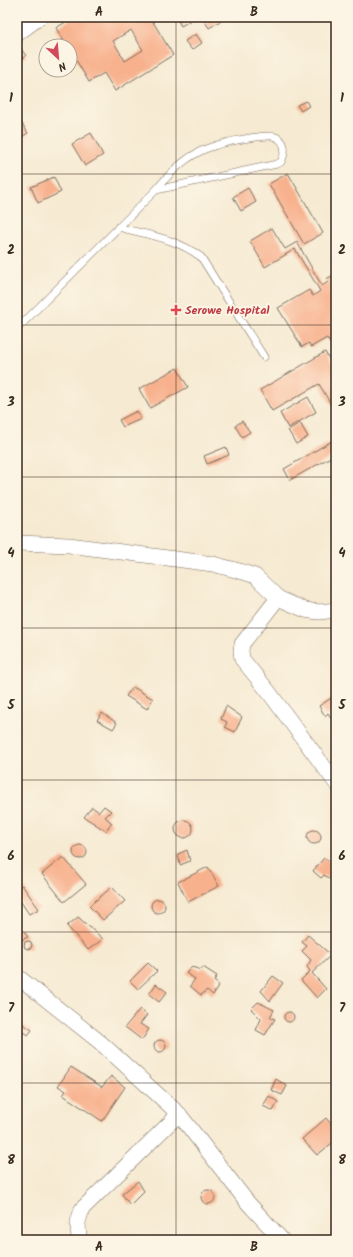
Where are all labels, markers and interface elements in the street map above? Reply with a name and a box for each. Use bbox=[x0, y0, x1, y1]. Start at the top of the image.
text: A bbox=[95, 2, 103, 23]
text: B bbox=[250, 2, 258, 23]
north arrow bbox=[38, 38, 78, 78]
text: N bbox=[55, 56, 69, 76]
text: 1 bbox=[9, 88, 13, 109]
text: 1 bbox=[340, 88, 344, 109]
text: 2 bbox=[7, 240, 15, 261]
text: 2 bbox=[338, 240, 346, 261]
place label: Serowe Hospital bbox=[185, 301, 270, 320]
marker: Serowe Hospital bbox=[170, 304, 182, 316]
text: 3 bbox=[6, 392, 15, 413]
text: 3 bbox=[337, 392, 346, 413]
text: 4 bbox=[7, 543, 15, 564]
text: 4 bbox=[338, 543, 346, 564]
text: 5 bbox=[7, 695, 16, 716]
text: 5 bbox=[338, 695, 347, 716]
text: 6 bbox=[7, 846, 15, 867]
text: 6 bbox=[338, 846, 346, 867]
text: 7 bbox=[8, 998, 15, 1019]
text: 7 bbox=[339, 998, 346, 1019]
text: 8 bbox=[7, 1150, 15, 1171]
text: 8 bbox=[338, 1150, 346, 1171]
text: A bbox=[95, 1237, 103, 1257]
text: B bbox=[250, 1237, 258, 1257]

